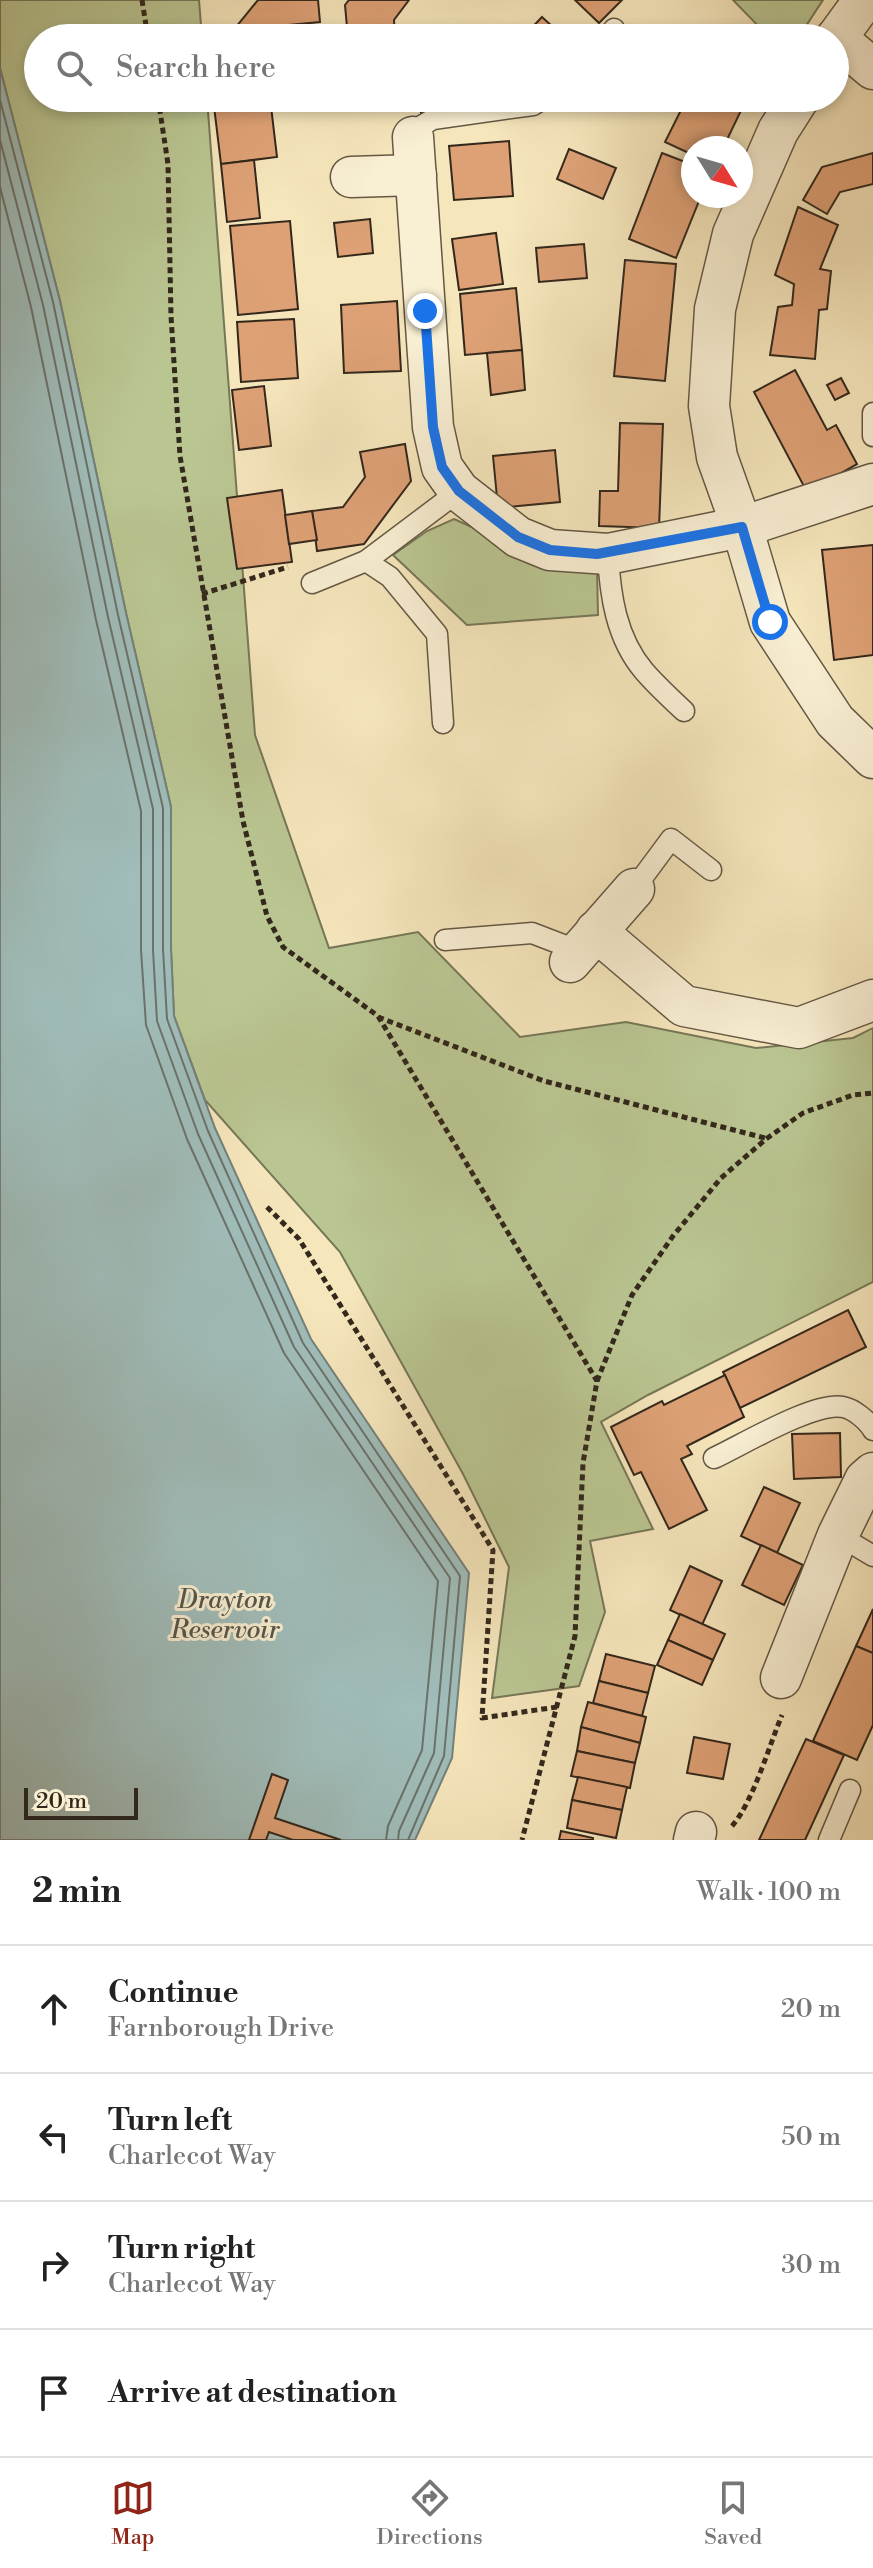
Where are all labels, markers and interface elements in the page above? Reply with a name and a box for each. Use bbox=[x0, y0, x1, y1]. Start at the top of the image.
search box bbox=[24, 24, 849, 112]
icon: search bbox=[52, 46, 96, 90]
text: Search here bbox=[116, 49, 276, 87]
north arrow bbox=[681, 136, 753, 208]
route end bbox=[407, 293, 443, 329]
route start bbox=[752, 604, 788, 640]
water label: Drayton Reservoir bbox=[170, 1584, 280, 1646]
scale bar bbox=[24, 1784, 138, 1820]
text: 20 m bbox=[36, 1788, 87, 1815]
text: 2 min bbox=[32, 1871, 121, 1913]
text: Walk · 100 m bbox=[697, 1876, 841, 1908]
text: Continue bbox=[108, 1974, 239, 2012]
icon: ahead bbox=[32, 1987, 76, 2031]
text: 20 m bbox=[781, 1993, 841, 2025]
text: Farnborough Drive bbox=[108, 2012, 334, 2044]
text: Turn left bbox=[108, 2102, 232, 2140]
icon: left bbox=[32, 2115, 76, 2159]
text: 50 m bbox=[781, 2121, 841, 2153]
text: Charlecot Way bbox=[108, 2140, 276, 2172]
text: Turn right bbox=[108, 2230, 255, 2268]
icon: right bbox=[32, 2243, 76, 2287]
text: 30 m bbox=[781, 2249, 841, 2281]
text: Charlecot Way bbox=[108, 2268, 276, 2300]
icon: arrive bbox=[32, 2371, 76, 2415]
text: Arrive at destination bbox=[108, 2374, 397, 2412]
tab: Map bbox=[111, 2476, 155, 2551]
tab: Directions bbox=[377, 2476, 483, 2551]
tab: Saved bbox=[704, 2476, 762, 2551]

